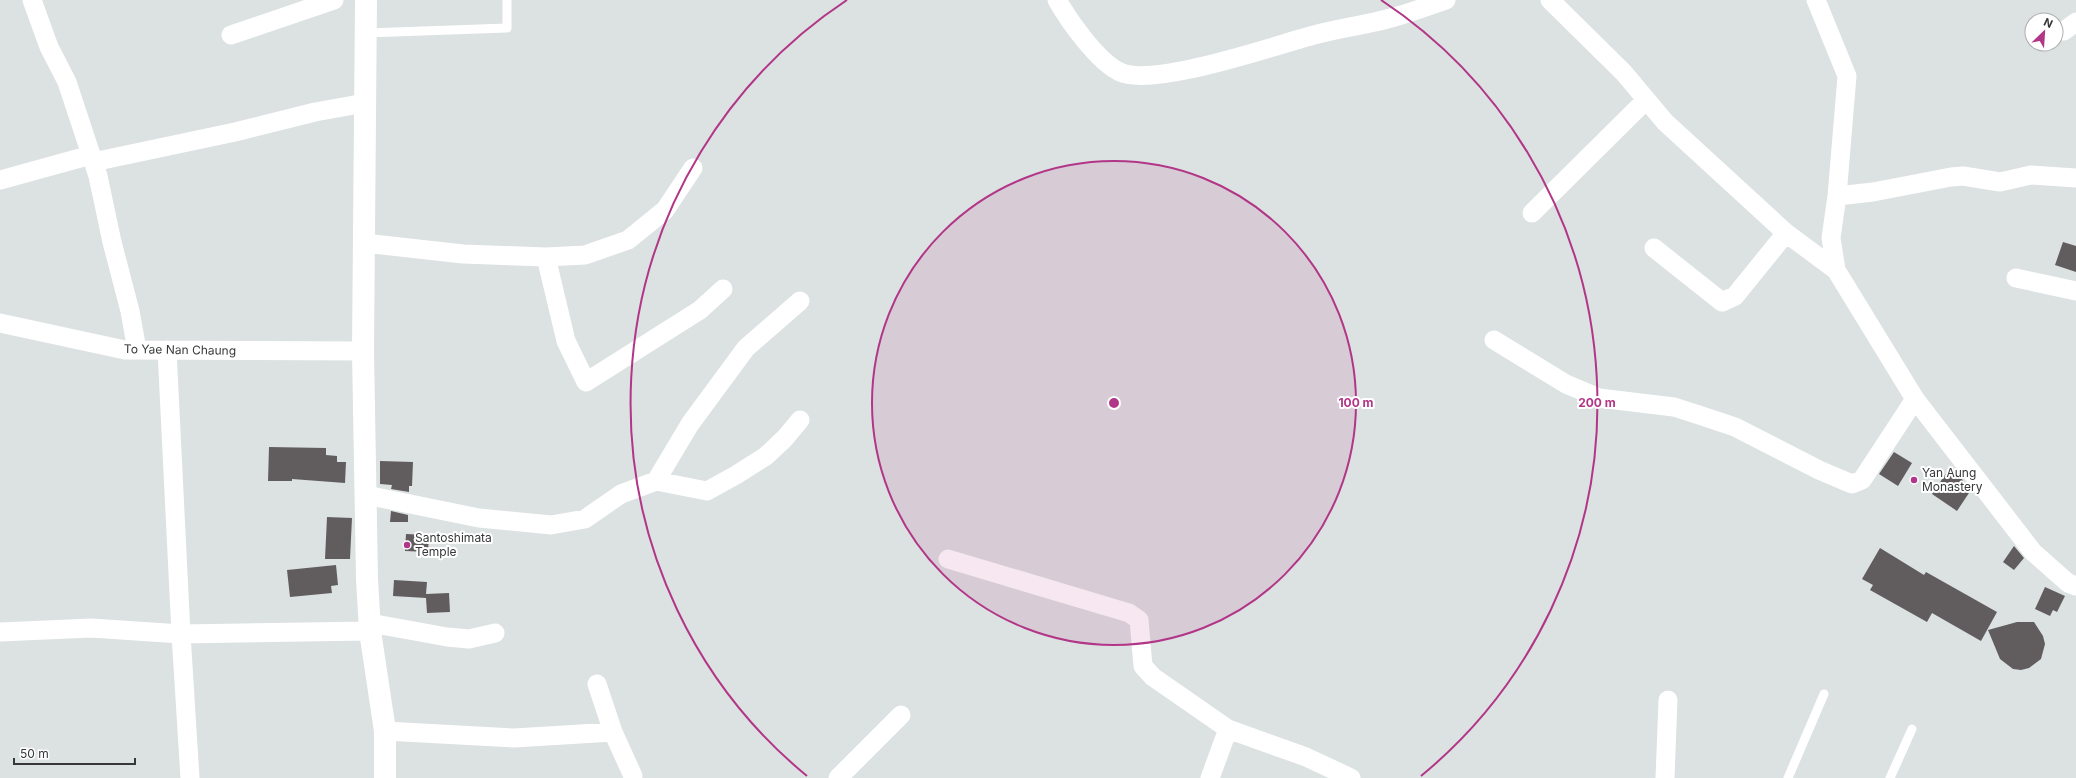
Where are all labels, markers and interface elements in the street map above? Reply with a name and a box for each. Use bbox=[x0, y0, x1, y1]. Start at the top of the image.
north arrow bbox=[2024, 12, 2064, 52]
text: N bbox=[2041, 15, 2055, 31]
street label: To Yae Nan Chaung bbox=[124, 341, 236, 358]
text: 100 m bbox=[1338, 395, 1374, 410]
text: 200 m bbox=[1578, 395, 1616, 410]
centre of rings bbox=[1107, 396, 1121, 410]
place label: Yan Aung Monastery bbox=[1922, 465, 1983, 494]
marker: Yan Aung Monastery bbox=[1909, 475, 1919, 485]
place label: Santoshimata Temple bbox=[415, 530, 492, 559]
marker: Santoshimata Temple bbox=[402, 540, 412, 550]
scale bar bbox=[14, 740, 135, 766]
text: 50 m bbox=[20, 746, 49, 761]

